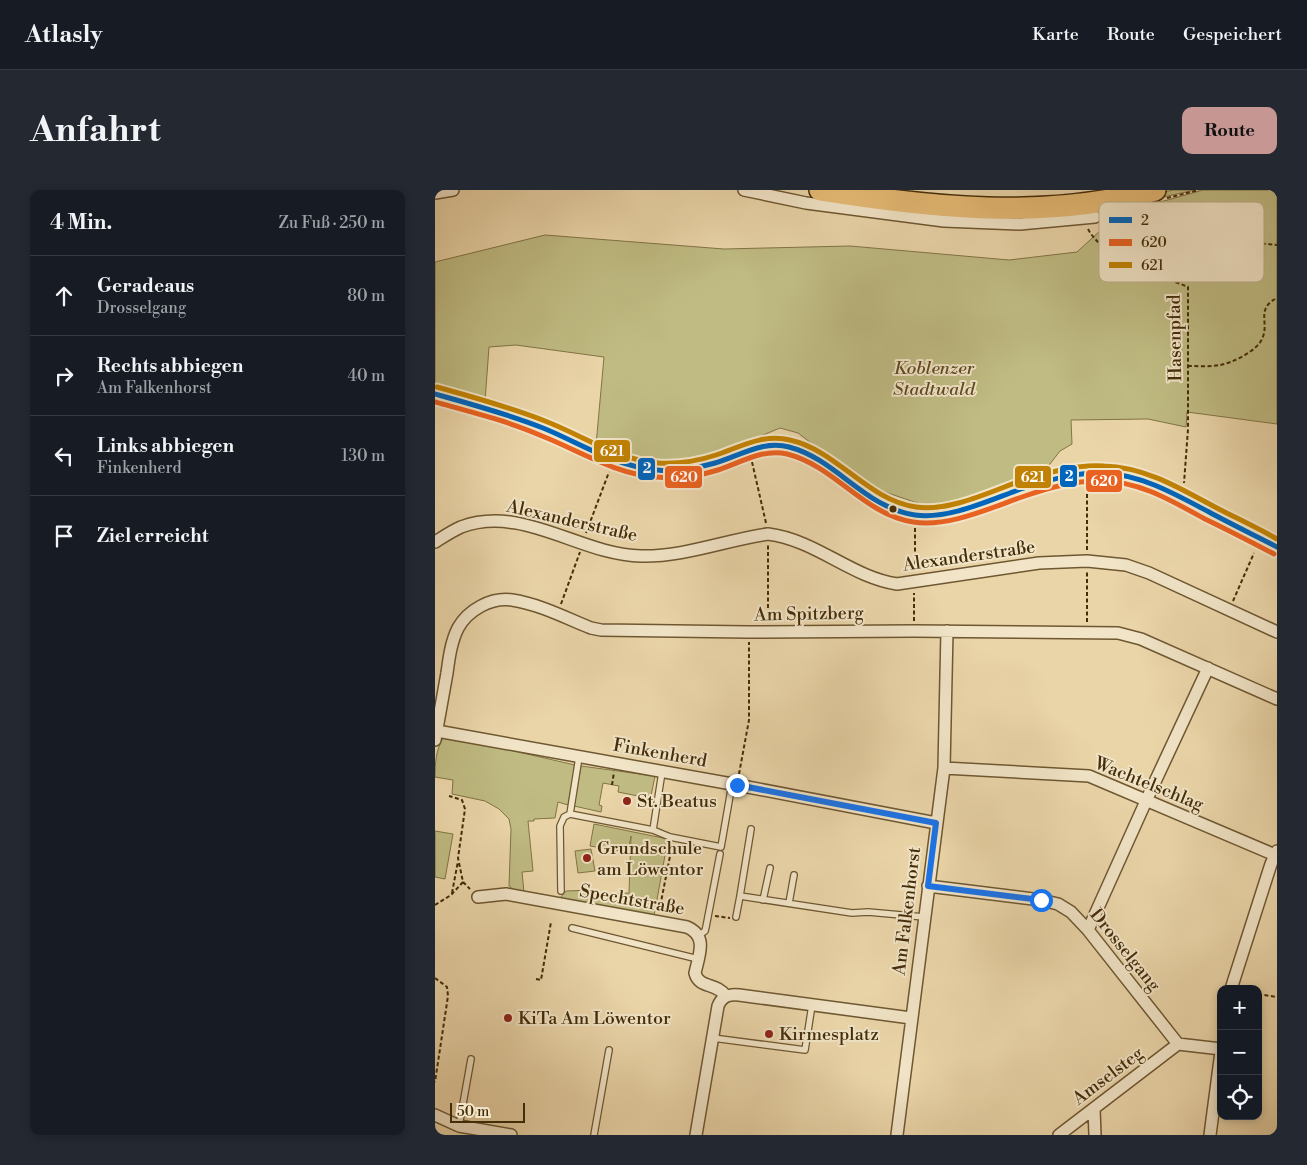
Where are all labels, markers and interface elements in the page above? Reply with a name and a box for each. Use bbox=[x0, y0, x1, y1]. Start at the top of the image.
text: Atlasly bbox=[25, 20, 102, 50]
text: Karte bbox=[1032, 23, 1079, 46]
text: Route bbox=[1107, 23, 1155, 46]
text: Gespeichert bbox=[1183, 23, 1282, 46]
button: Route bbox=[1182, 107, 1277, 154]
text: Anfahrt bbox=[30, 109, 161, 152]
legend bbox=[1099, 202, 1264, 282]
text: 4 Min. bbox=[50, 210, 112, 236]
text: 2 bbox=[1141, 212, 1149, 230]
text: Zu Fuß · 250 m bbox=[279, 213, 385, 233]
text: 620 bbox=[1141, 234, 1167, 252]
text: 621 bbox=[1141, 257, 1164, 275]
text: Geradeaus bbox=[97, 274, 194, 298]
icon: ahead bbox=[50, 282, 78, 310]
text: 80 m bbox=[347, 286, 385, 306]
street label: Hasenpfad bbox=[1163, 293, 1187, 382]
text: Drosselgang bbox=[97, 298, 186, 318]
text: Rechts abbiegen bbox=[97, 354, 243, 378]
park label: Koblenzer Stadtwald bbox=[893, 357, 976, 401]
icon: right bbox=[50, 362, 78, 390]
text: 40 m bbox=[348, 366, 385, 386]
text: Am Falkenhorst bbox=[97, 378, 212, 398]
text: Links abbiegen bbox=[97, 434, 234, 458]
line badge: 621 bbox=[593, 439, 631, 463]
icon: left bbox=[50, 442, 78, 470]
text: 621 bbox=[600, 443, 625, 461]
text: 130 m bbox=[341, 446, 385, 466]
line badge: 2 bbox=[637, 457, 656, 481]
text: Finkenherd bbox=[97, 458, 181, 478]
text: 2 bbox=[643, 460, 652, 478]
line badge: 2 bbox=[1059, 464, 1078, 488]
line badge: 620 bbox=[664, 465, 703, 489]
line badge: 621 bbox=[1014, 465, 1052, 489]
text: 2 bbox=[1065, 468, 1074, 486]
text: 620 bbox=[670, 469, 698, 487]
text: 621 bbox=[1021, 469, 1046, 487]
line badge: 620 bbox=[1085, 469, 1123, 493]
text: 620 bbox=[1090, 473, 1118, 491]
street label: Alexanderstraße bbox=[503, 495, 640, 547]
unlabelled marker bbox=[888, 504, 898, 514]
icon: arrive bbox=[50, 522, 78, 550]
text: Ziel erreicht bbox=[97, 524, 208, 548]
street label: Alexanderstraße bbox=[900, 535, 1037, 577]
street label: Am Spitzberg bbox=[753, 602, 865, 626]
street label: Finkenherd bbox=[611, 733, 710, 773]
street label: Wachtelschlag bbox=[1090, 751, 1208, 817]
route end bbox=[726, 774, 749, 797]
place label: St. Beatus bbox=[637, 790, 717, 813]
marker: St. Beatus bbox=[621, 795, 633, 807]
place label: Grundschule am Löwentor bbox=[597, 837, 704, 881]
street label: Am Falkenhorst bbox=[888, 845, 926, 977]
marker: Grundschule am Löwentor bbox=[581, 852, 593, 864]
street label: Spechtstraße bbox=[578, 879, 686, 921]
route start bbox=[1030, 889, 1053, 912]
street label: Drosselgang bbox=[1084, 904, 1166, 997]
map controls bbox=[1217, 985, 1262, 1120]
button: + bbox=[1217, 985, 1262, 1030]
place label: KiTa Am Löwentor bbox=[518, 1007, 671, 1030]
marker: KiTa Am Löwentor bbox=[502, 1012, 514, 1024]
place label: Kirmesplatz bbox=[779, 1023, 879, 1046]
marker: Kirmesplatz bbox=[763, 1028, 775, 1040]
button: − bbox=[1217, 1030, 1262, 1075]
street label: Amselsteg bbox=[1067, 1041, 1149, 1111]
button: locate bbox=[1217, 1075, 1262, 1120]
scale bar bbox=[450, 1100, 525, 1123]
text: 50 m bbox=[457, 1103, 489, 1121]

